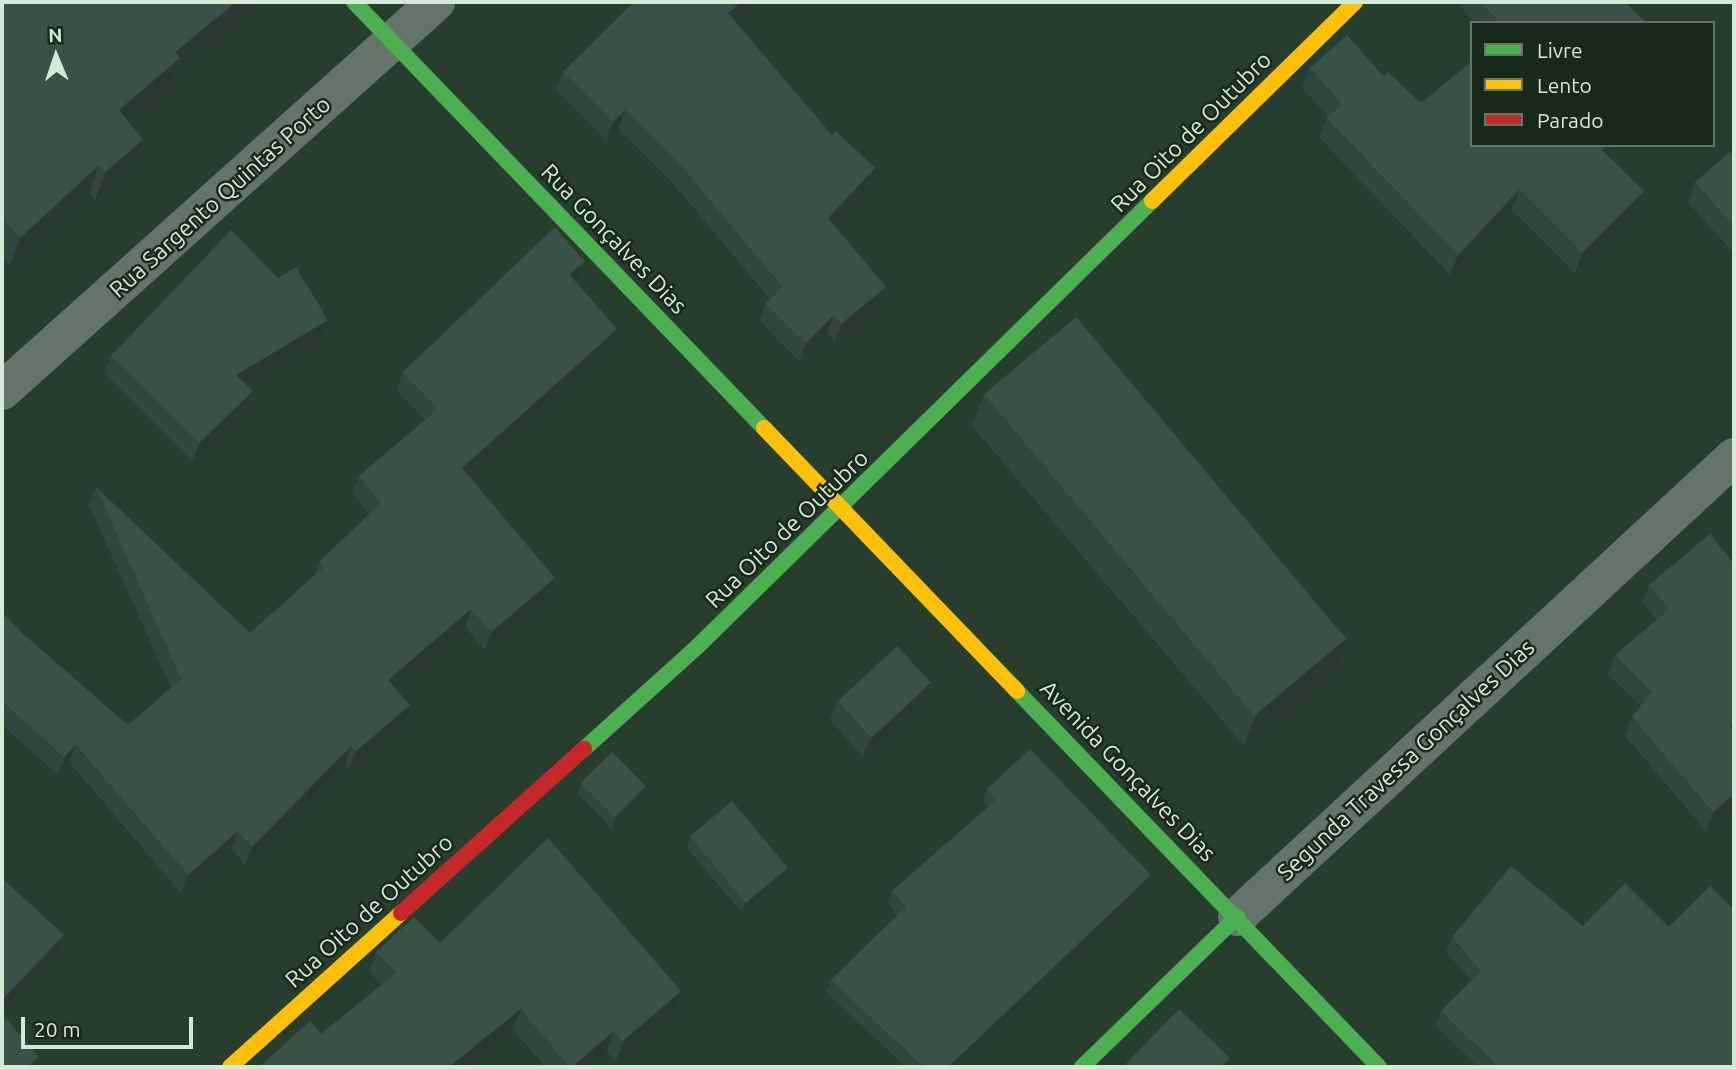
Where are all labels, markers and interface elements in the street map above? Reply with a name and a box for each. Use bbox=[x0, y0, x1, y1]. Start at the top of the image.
north arrow bbox=[21, 21, 91, 91]
legend bbox=[1470, 21, 1715, 147]
text: N bbox=[48, 24, 63, 46]
text: Livre bbox=[1537, 38, 1583, 62]
street label: Rua Oito de Outubro bbox=[1105, 46, 1277, 218]
text: Lento bbox=[1537, 73, 1592, 97]
street label: Rua Sargento Quintas Porto bbox=[104, 90, 336, 304]
text: Parado bbox=[1537, 108, 1603, 132]
street label: Rua Gonçalves Dias bbox=[535, 158, 693, 320]
street label: Rua Oito de Outubro bbox=[700, 444, 874, 614]
street label: Segunda Travessa Gonçalves Dias bbox=[1272, 634, 1540, 886]
street label: Avenida Gonçalves Dias bbox=[1034, 675, 1222, 867]
street label: Rua Oito de Outubro bbox=[280, 829, 458, 993]
scale bar bbox=[24, 1002, 196, 1046]
text: 20 m bbox=[34, 1017, 81, 1041]

